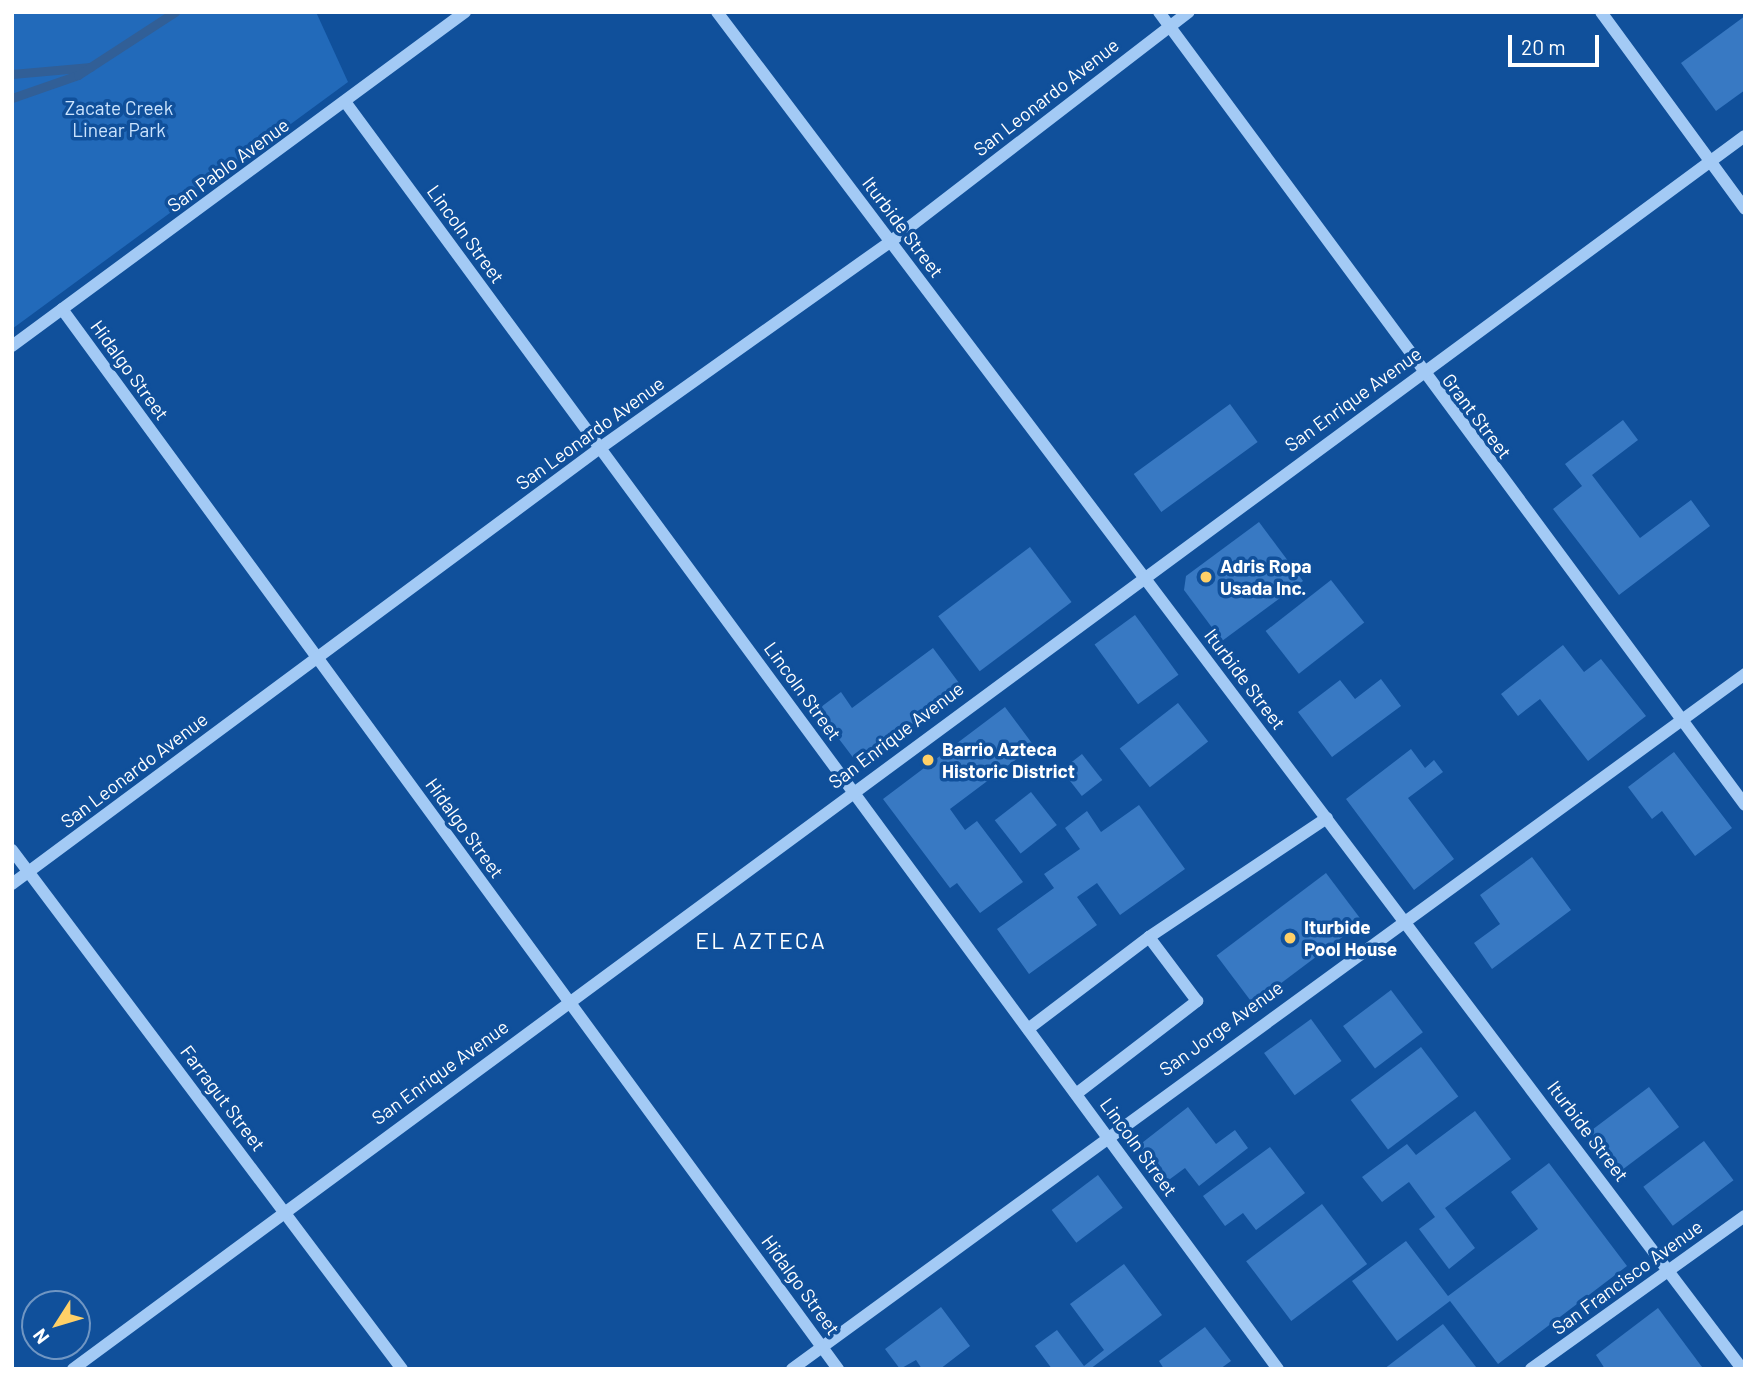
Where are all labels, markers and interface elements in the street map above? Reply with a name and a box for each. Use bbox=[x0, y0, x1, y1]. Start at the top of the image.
scale bar bbox=[1512, 21, 1603, 65]
street label: San Leonardo Avenue bbox=[969, 33, 1123, 161]
text: 20 m bbox=[1521, 34, 1566, 59]
park label: Zacate Creek Linear Park bbox=[65, 97, 173, 141]
street label: San Pablo Avenue bbox=[163, 113, 293, 217]
street label: Iturbide Street bbox=[858, 172, 948, 282]
street label: Lincoln Street bbox=[423, 180, 509, 288]
street label: Hidalgo Street bbox=[86, 316, 174, 424]
street label: San Enrique Avenue bbox=[1280, 342, 1426, 456]
street label: Grant Street bbox=[1437, 369, 1517, 463]
street label: San Leonardo Avenue bbox=[511, 372, 669, 494]
place label: Adris Ropa Usada Inc. bbox=[1220, 555, 1312, 599]
marker: Adris Ropa Usada Inc. bbox=[1198, 569, 1214, 585]
street label: Iturbide Street bbox=[1200, 624, 1290, 734]
street label: Lincoln Street bbox=[760, 637, 846, 745]
street label: San Enrique Avenue bbox=[824, 677, 968, 793]
street label: San Leonardo Avenue bbox=[56, 707, 212, 833]
place label: Barrio Azteca Historic District bbox=[942, 738, 1075, 782]
marker: Barrio Azteca Historic District bbox=[920, 752, 936, 768]
street label: Hidalgo Street bbox=[421, 774, 509, 882]
place label: Iturbide Pool House bbox=[1304, 916, 1397, 960]
district label: EL AZTECA bbox=[696, 926, 826, 954]
marker: Iturbide Pool House bbox=[1282, 930, 1298, 946]
street label: San Jorge Avenue bbox=[1155, 975, 1287, 1081]
street label: San Enrique Avenue bbox=[367, 1015, 513, 1129]
street label: Farragut Street bbox=[176, 1041, 270, 1155]
street label: Iturbide Street bbox=[1543, 1076, 1633, 1186]
street label: Lincoln Street bbox=[1096, 1093, 1182, 1201]
street label: San Francisco Avenue bbox=[1547, 1215, 1707, 1339]
street label: Hidalgo Street bbox=[757, 1231, 845, 1339]
north arrow bbox=[21, 1290, 91, 1360]
text: N bbox=[27, 1325, 53, 1349]

